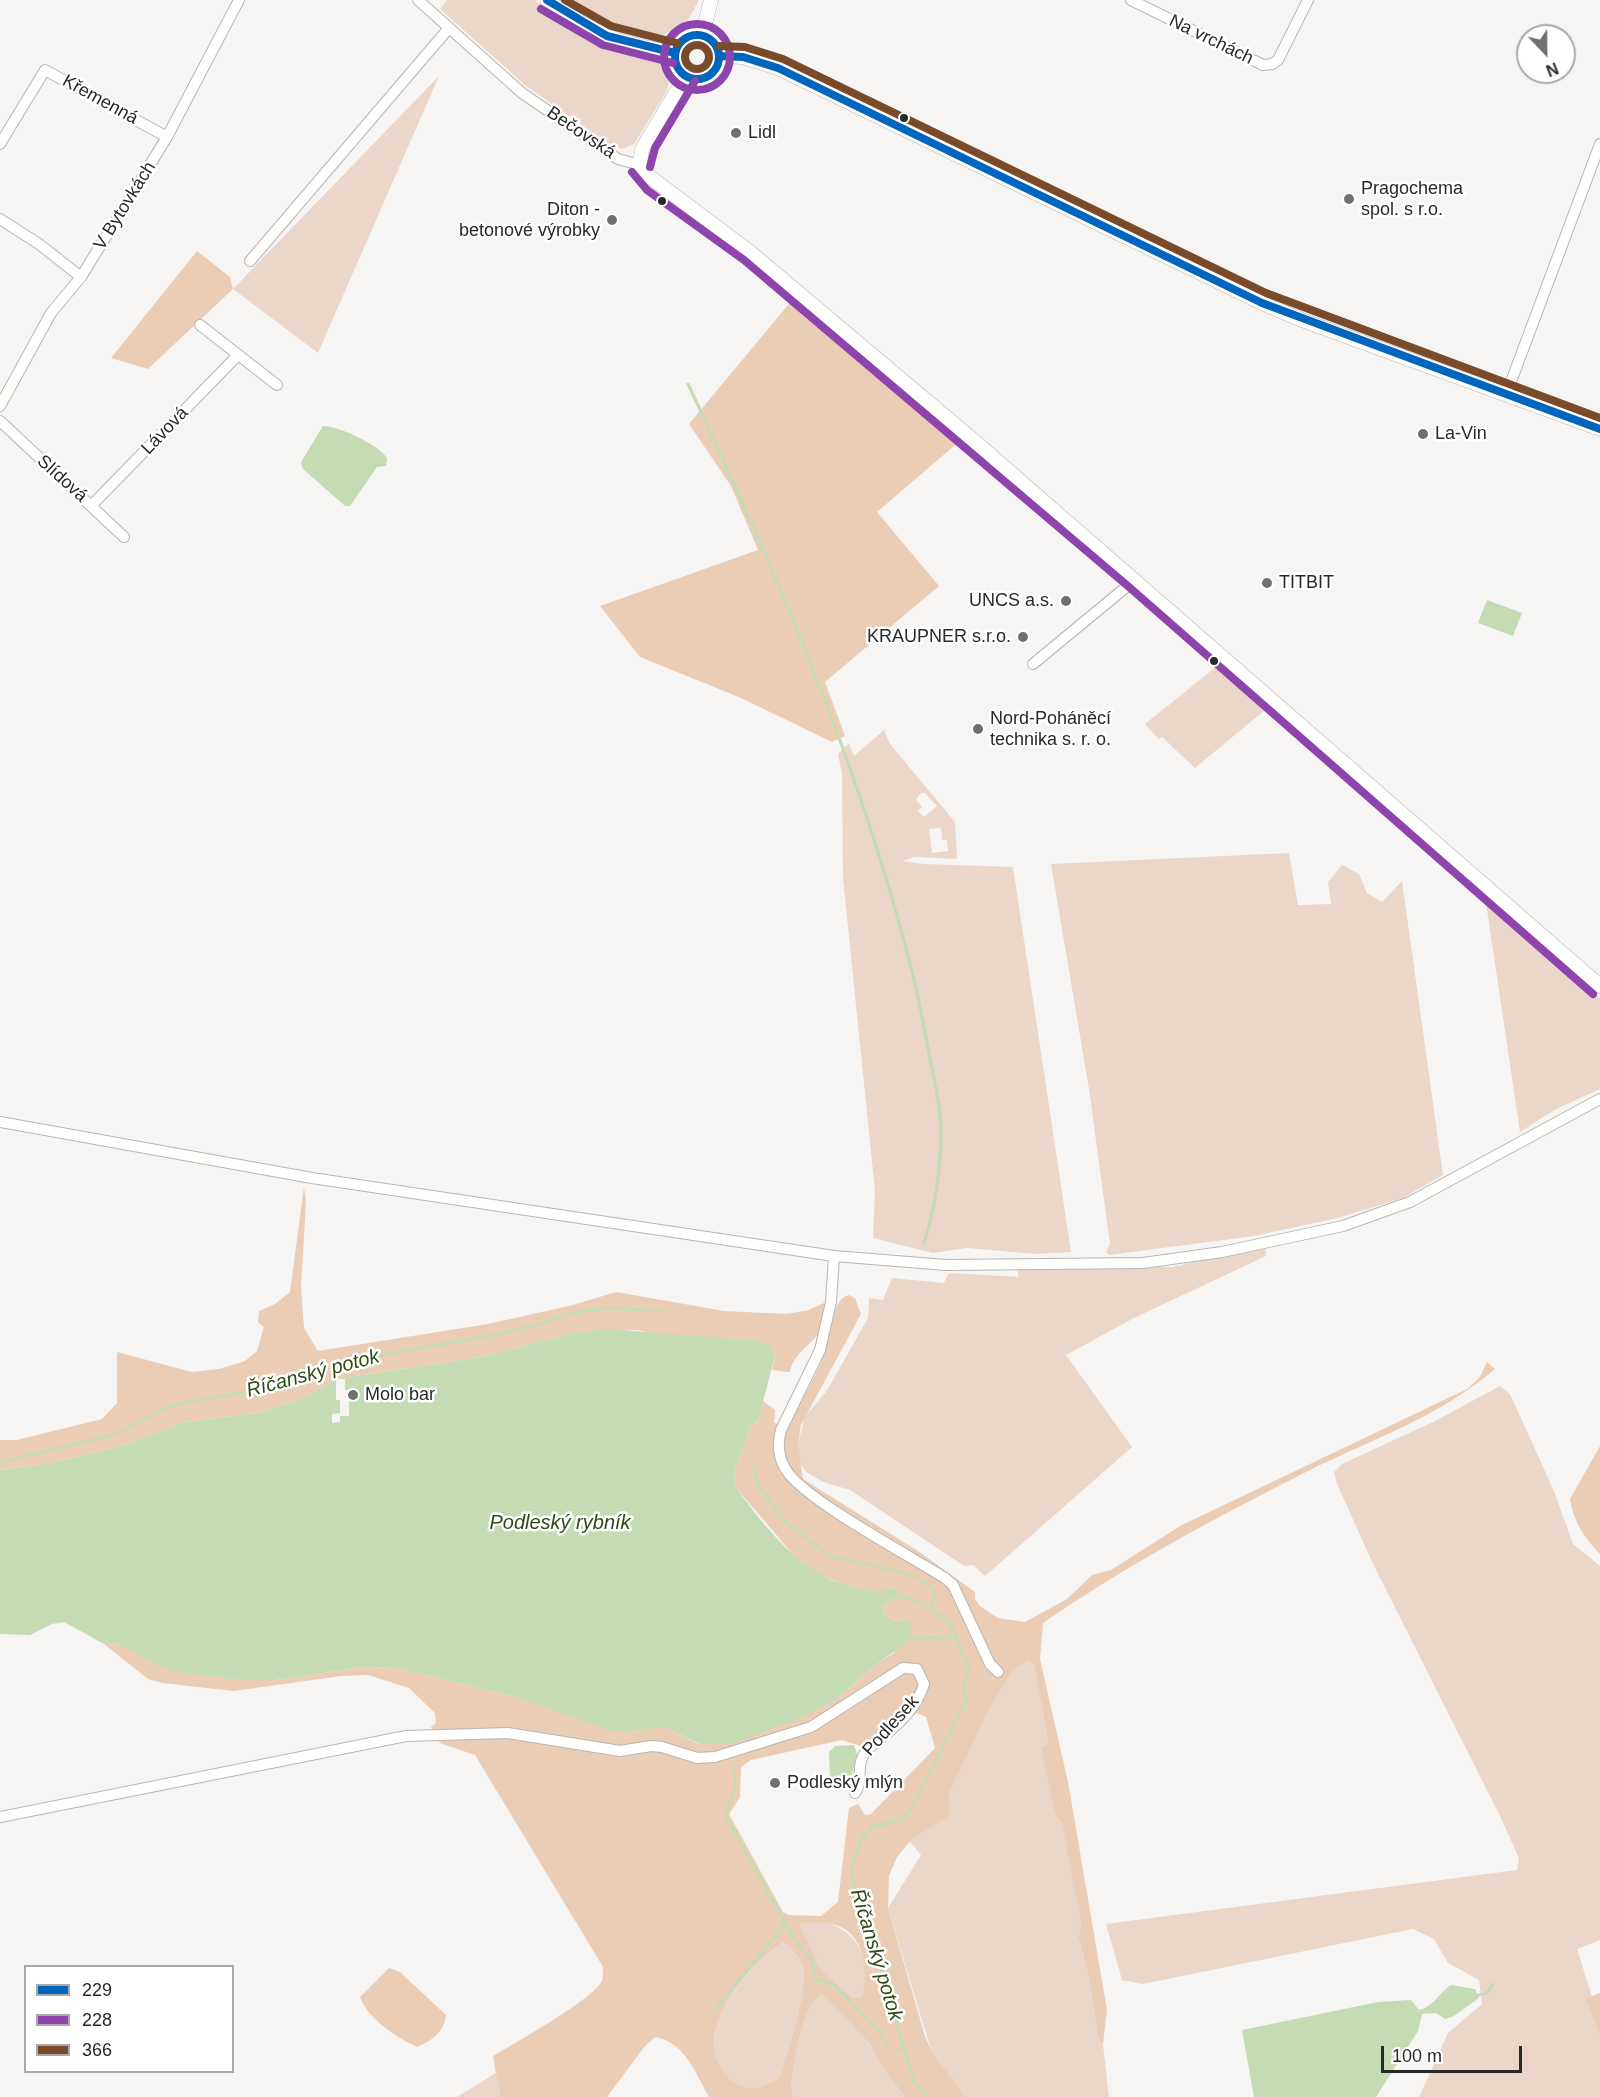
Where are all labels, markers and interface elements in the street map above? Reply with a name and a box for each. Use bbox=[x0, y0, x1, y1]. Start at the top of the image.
street label: Na vrchách bbox=[1165, 10, 1257, 70]
north arrow bbox=[1516, 24, 1576, 84]
text: N bbox=[1544, 59, 1561, 79]
street label: Křemenná bbox=[58, 70, 142, 130]
street label: Bečovská bbox=[543, 102, 619, 164]
unlabelled marker bbox=[898, 112, 910, 124]
place label: Lidl bbox=[748, 122, 776, 144]
marker: Lidl bbox=[729, 126, 743, 140]
street label: V Bytovkách bbox=[89, 158, 161, 254]
place label: Pragochema spol. s r.o. bbox=[1361, 178, 1463, 220]
marker: Pragochema spol. s r.o. bbox=[1342, 192, 1356, 206]
unlabelled marker bbox=[656, 195, 668, 207]
place label: Diton - betonové výrobky bbox=[459, 199, 600, 242]
marker: Diton - betonové výrobky bbox=[605, 213, 619, 227]
street label: Lávová bbox=[137, 403, 193, 459]
place label: La-Vin bbox=[1435, 423, 1487, 445]
marker: La-Vin bbox=[1416, 427, 1430, 441]
street label: Slídová bbox=[32, 451, 92, 507]
place label: TITBIT bbox=[1279, 572, 1334, 594]
marker: TITBIT bbox=[1260, 576, 1274, 590]
place label: UNCS a.s. bbox=[969, 590, 1054, 612]
marker: UNCS a.s. bbox=[1059, 594, 1073, 608]
place label: KRAUPNER s.r.o. bbox=[867, 626, 1011, 648]
marker: KRAUPNER s.r.o. bbox=[1016, 630, 1030, 644]
unlabelled marker bbox=[1208, 655, 1220, 667]
place label: Nord-Poháněcí technika s. r. o. bbox=[990, 708, 1111, 750]
marker: Nord-Poháněcí technika s. r. o. bbox=[971, 722, 985, 736]
water label: Říčanský potok bbox=[244, 1345, 382, 1403]
place label: Molo bar bbox=[365, 1384, 435, 1406]
marker: Molo bar bbox=[346, 1388, 360, 1402]
water label: Podleský rybník bbox=[489, 1511, 631, 1535]
street label: Podlesek bbox=[858, 1691, 924, 1761]
place label: Podleský mlýn bbox=[787, 1772, 903, 1794]
marker: Podleský mlýn bbox=[768, 1776, 782, 1790]
water label: Říčanský potok bbox=[845, 1886, 907, 2024]
legend bbox=[24, 1965, 234, 2073]
text: 229 bbox=[82, 1980, 112, 2000]
text: 228 bbox=[82, 2010, 112, 2030]
scale bar bbox=[1384, 2034, 1525, 2072]
text: 366 bbox=[82, 2040, 112, 2060]
text: 100 m bbox=[1392, 2046, 1442, 2066]

